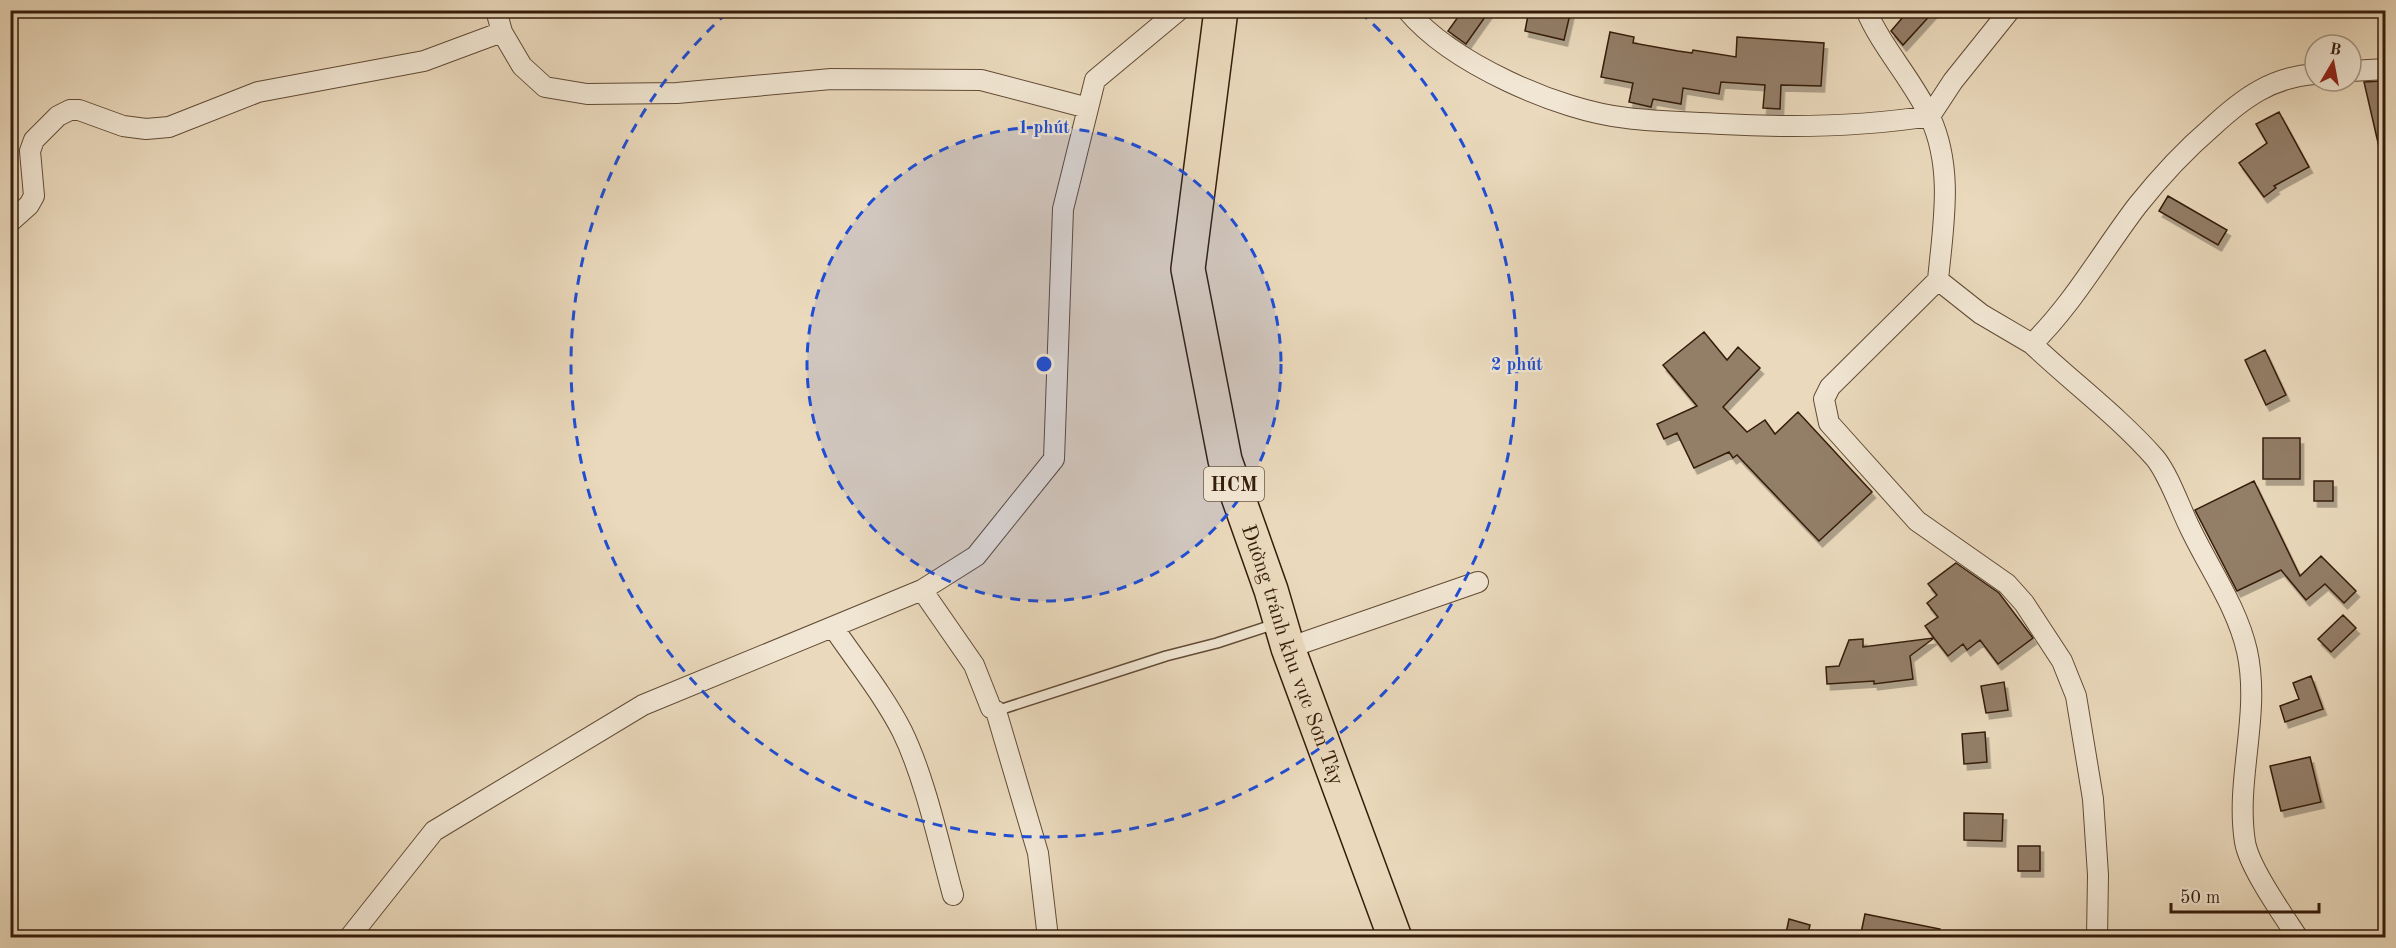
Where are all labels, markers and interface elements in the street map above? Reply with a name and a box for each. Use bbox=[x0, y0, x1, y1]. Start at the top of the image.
north arrow bbox=[2303, 33, 2363, 93]
text: B bbox=[2328, 41, 2342, 59]
text: 1 phút bbox=[1018, 119, 1070, 137]
centre of rings bbox=[1034, 354, 1054, 374]
text: 2 phút bbox=[1491, 356, 1543, 374]
road number: HCM bbox=[1204, 467, 1264, 501]
street label: Đường tránh khu vực Sơn Tây bbox=[1237, 522, 1347, 788]
scale bar bbox=[2171, 876, 2320, 914]
text: 50 m bbox=[2180, 889, 2220, 907]

